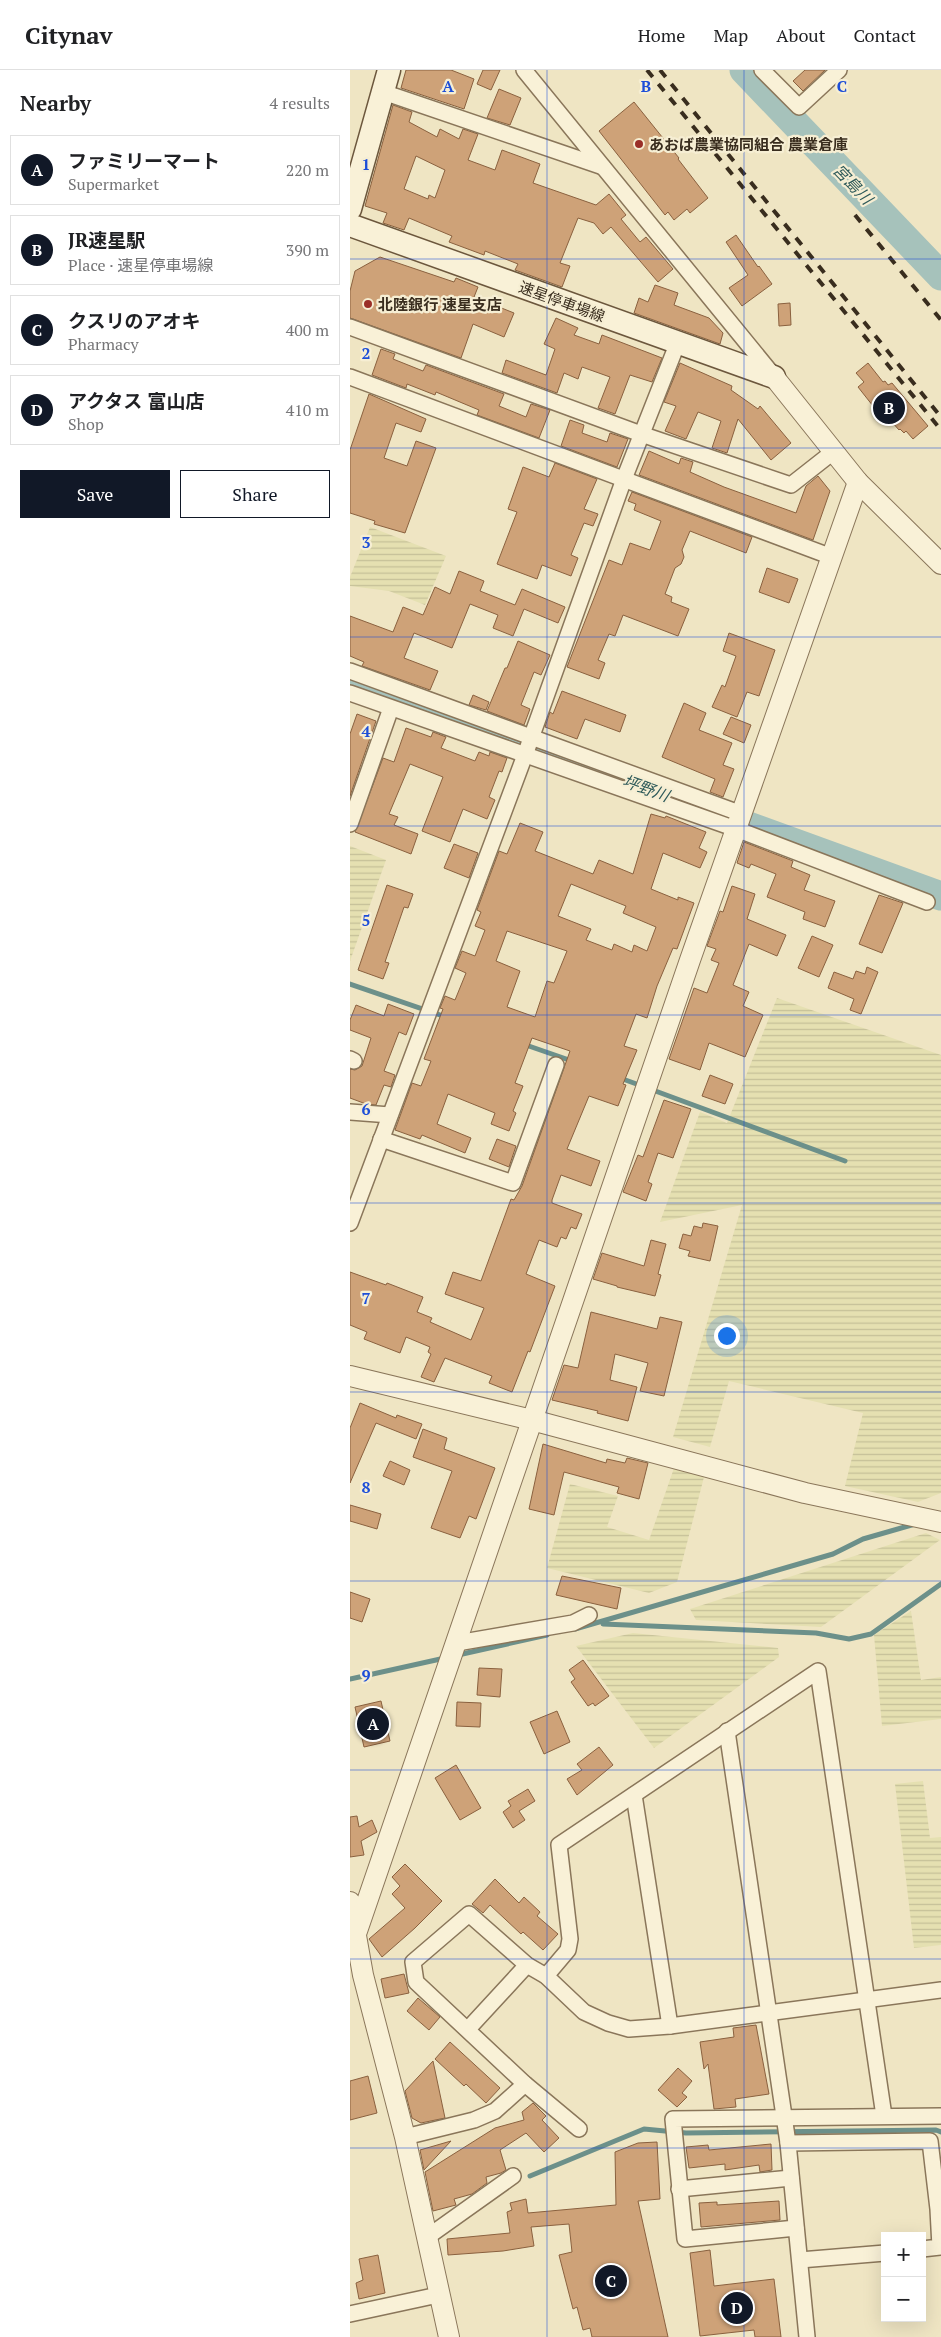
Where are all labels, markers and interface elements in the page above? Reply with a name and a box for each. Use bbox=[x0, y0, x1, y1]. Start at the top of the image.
text: Citynav bbox=[25, 19, 112, 51]
text: Home bbox=[638, 23, 685, 47]
text: Map bbox=[713, 23, 748, 47]
text: About bbox=[776, 23, 825, 47]
text: Contact bbox=[853, 23, 916, 47]
text: A bbox=[442, 75, 454, 97]
text: B bbox=[641, 75, 651, 97]
text: C bbox=[837, 75, 847, 97]
text: Nearby bbox=[20, 89, 91, 117]
text: 4 results bbox=[270, 92, 330, 114]
place label: あおば農業協同組合 農業倉庫 bbox=[649, 134, 848, 154]
marker: あおば農業協同組合 農業倉庫 bbox=[633, 138, 645, 150]
text: ファミリーマート bbox=[68, 148, 220, 173]
text: 1 bbox=[361, 153, 371, 175]
text: A bbox=[31, 159, 43, 181]
text: 220 m bbox=[286, 159, 329, 181]
water label: 宮島川 bbox=[828, 159, 879, 210]
text: Supermarket bbox=[68, 173, 159, 195]
text: JR速星駅 bbox=[68, 227, 145, 252]
text: B bbox=[32, 239, 42, 261]
text: 390 m bbox=[286, 239, 329, 261]
text: Place · 速星停車場線 bbox=[68, 254, 213, 276]
street label: 速星停車場線 bbox=[516, 276, 608, 326]
place label: 北陸銀行 速星支店 bbox=[378, 294, 502, 314]
marker: 北陸銀行 速星支店 bbox=[362, 298, 374, 310]
text: クスリのアオキ bbox=[68, 308, 200, 333]
text: C bbox=[32, 319, 42, 341]
text: 400 m bbox=[286, 319, 329, 341]
text: Pharmacy bbox=[68, 333, 139, 355]
text: 2 bbox=[361, 342, 371, 364]
text: アクタス 富山店 bbox=[68, 388, 204, 413]
pin: B bbox=[873, 389, 905, 427]
text: D bbox=[31, 399, 43, 421]
text: 410 m bbox=[286, 399, 329, 421]
text: Shop bbox=[68, 413, 104, 435]
button: Save bbox=[20, 470, 170, 518]
button: Share bbox=[180, 470, 330, 518]
text: 3 bbox=[361, 531, 371, 553]
text: 4 bbox=[361, 720, 371, 742]
water label: 坪野川 bbox=[620, 769, 674, 807]
text: 5 bbox=[361, 909, 371, 931]
text: 6 bbox=[361, 1098, 371, 1120]
text: 7 bbox=[361, 1287, 371, 1309]
your location bbox=[714, 1323, 740, 1349]
text: 8 bbox=[361, 1476, 371, 1498]
text: 9 bbox=[361, 1664, 371, 1686]
pin: A bbox=[357, 1705, 389, 1743]
map controls bbox=[881, 2232, 926, 2322]
button: + bbox=[881, 2232, 926, 2277]
pin: C bbox=[595, 2262, 627, 2300]
button: − bbox=[881, 2277, 926, 2322]
pin: D bbox=[721, 2289, 753, 2327]

